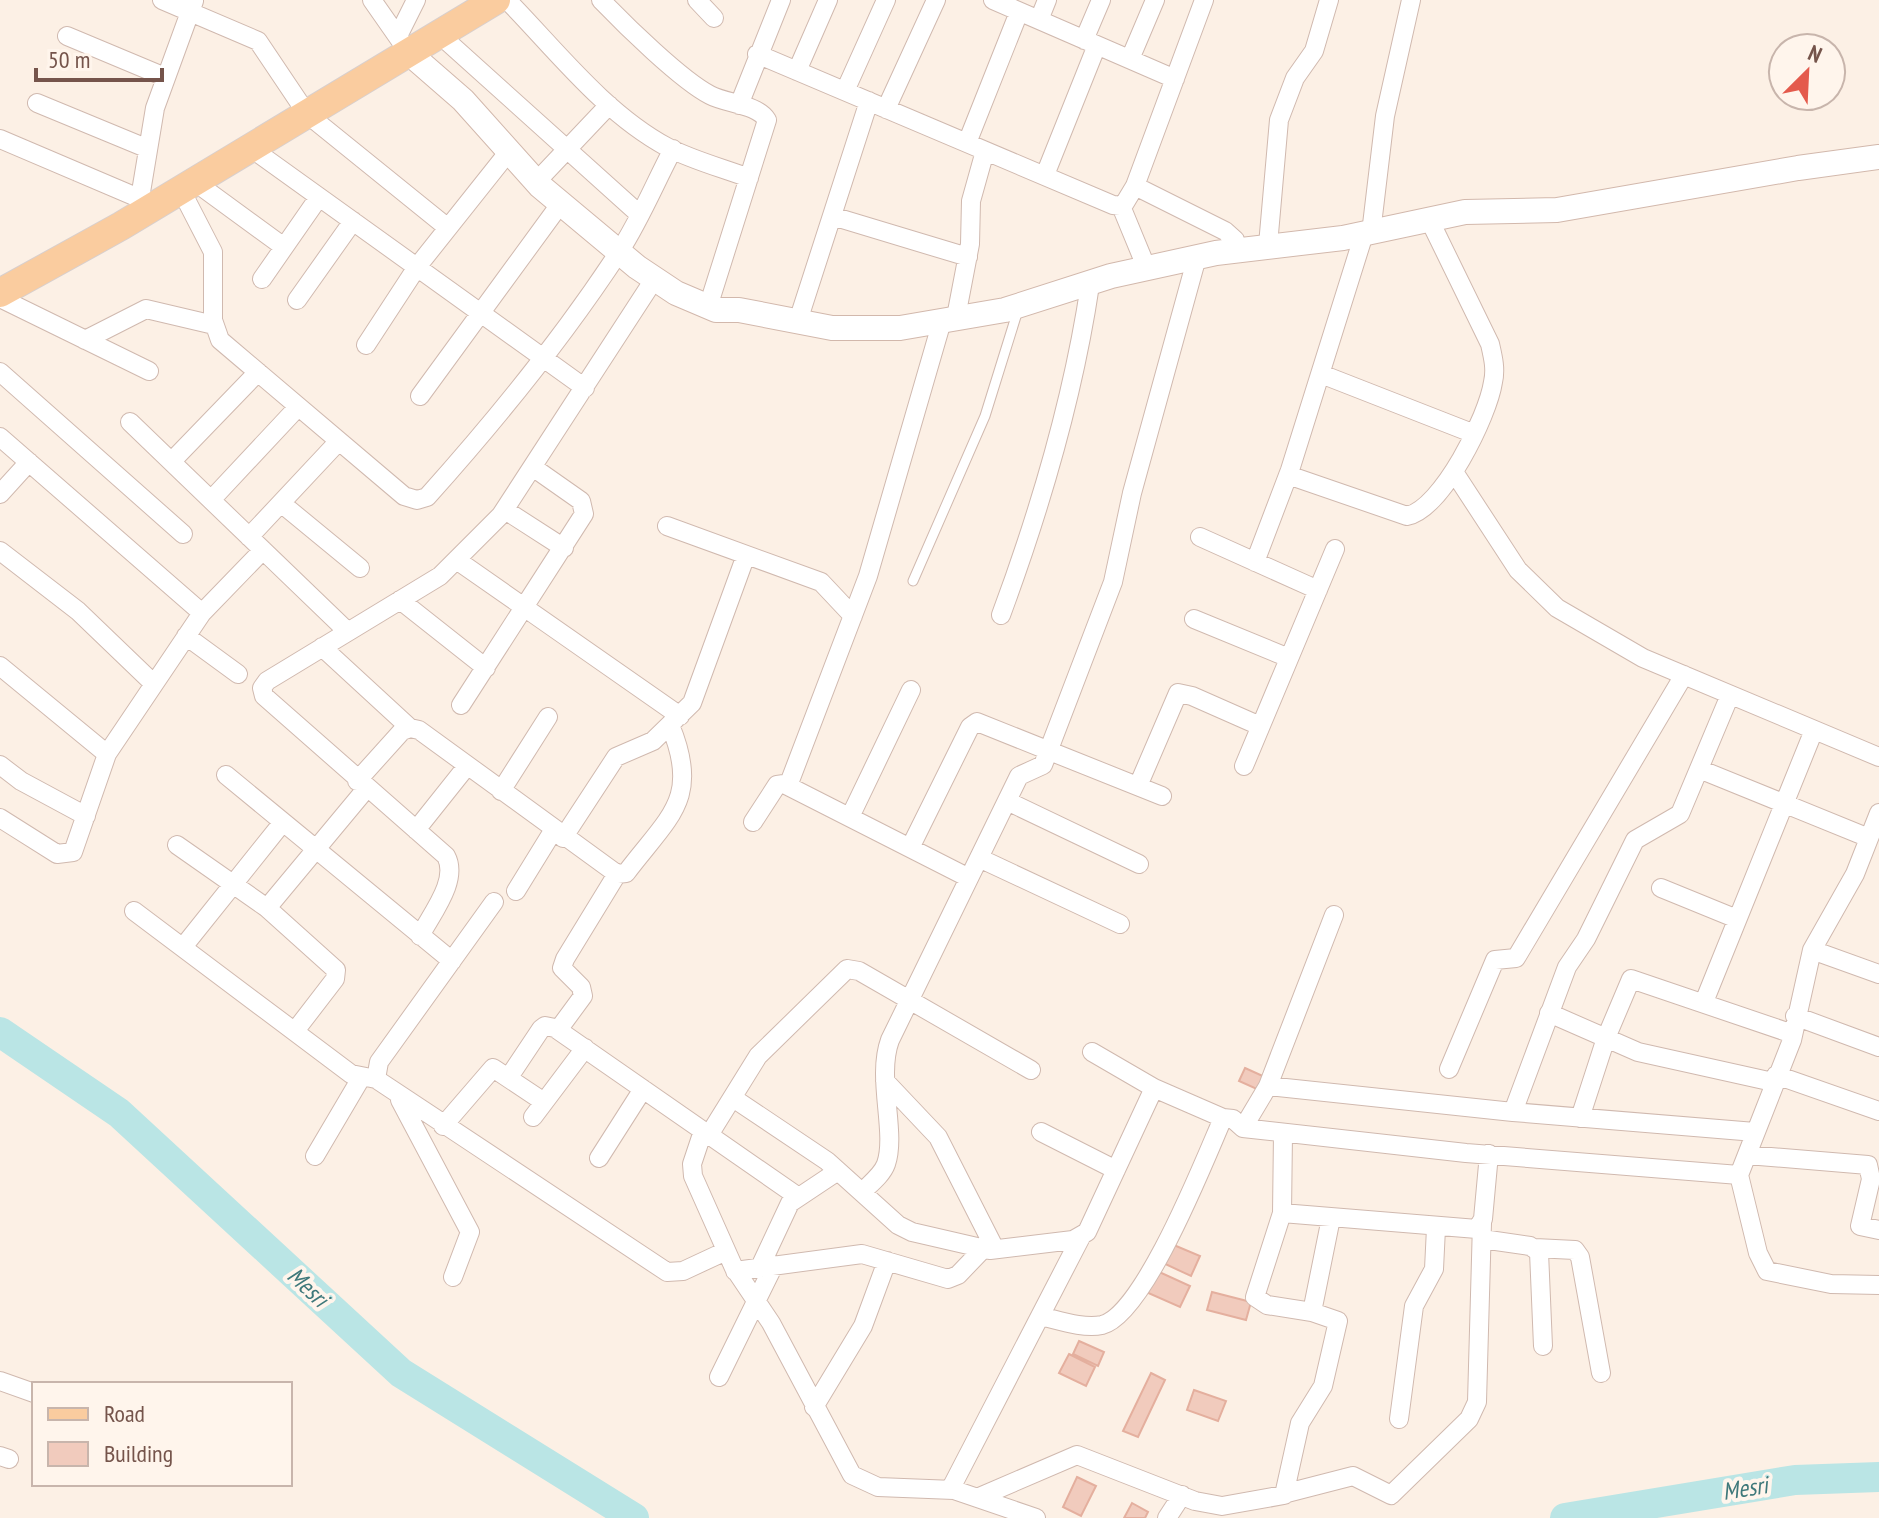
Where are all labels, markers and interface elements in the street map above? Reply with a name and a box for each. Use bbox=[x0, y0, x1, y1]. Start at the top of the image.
scale bar bbox=[36, 32, 162, 82]
north arrow bbox=[1767, 32, 1847, 112]
text: N bbox=[1804, 39, 1826, 69]
text: 50 m bbox=[48, 44, 90, 75]
water label: Mesri bbox=[281, 1260, 337, 1316]
legend bbox=[32, 1382, 292, 1486]
text: Road bbox=[104, 1398, 145, 1429]
text: Building bbox=[104, 1438, 173, 1469]
water label: Mesri bbox=[1720, 1469, 1772, 1507]

